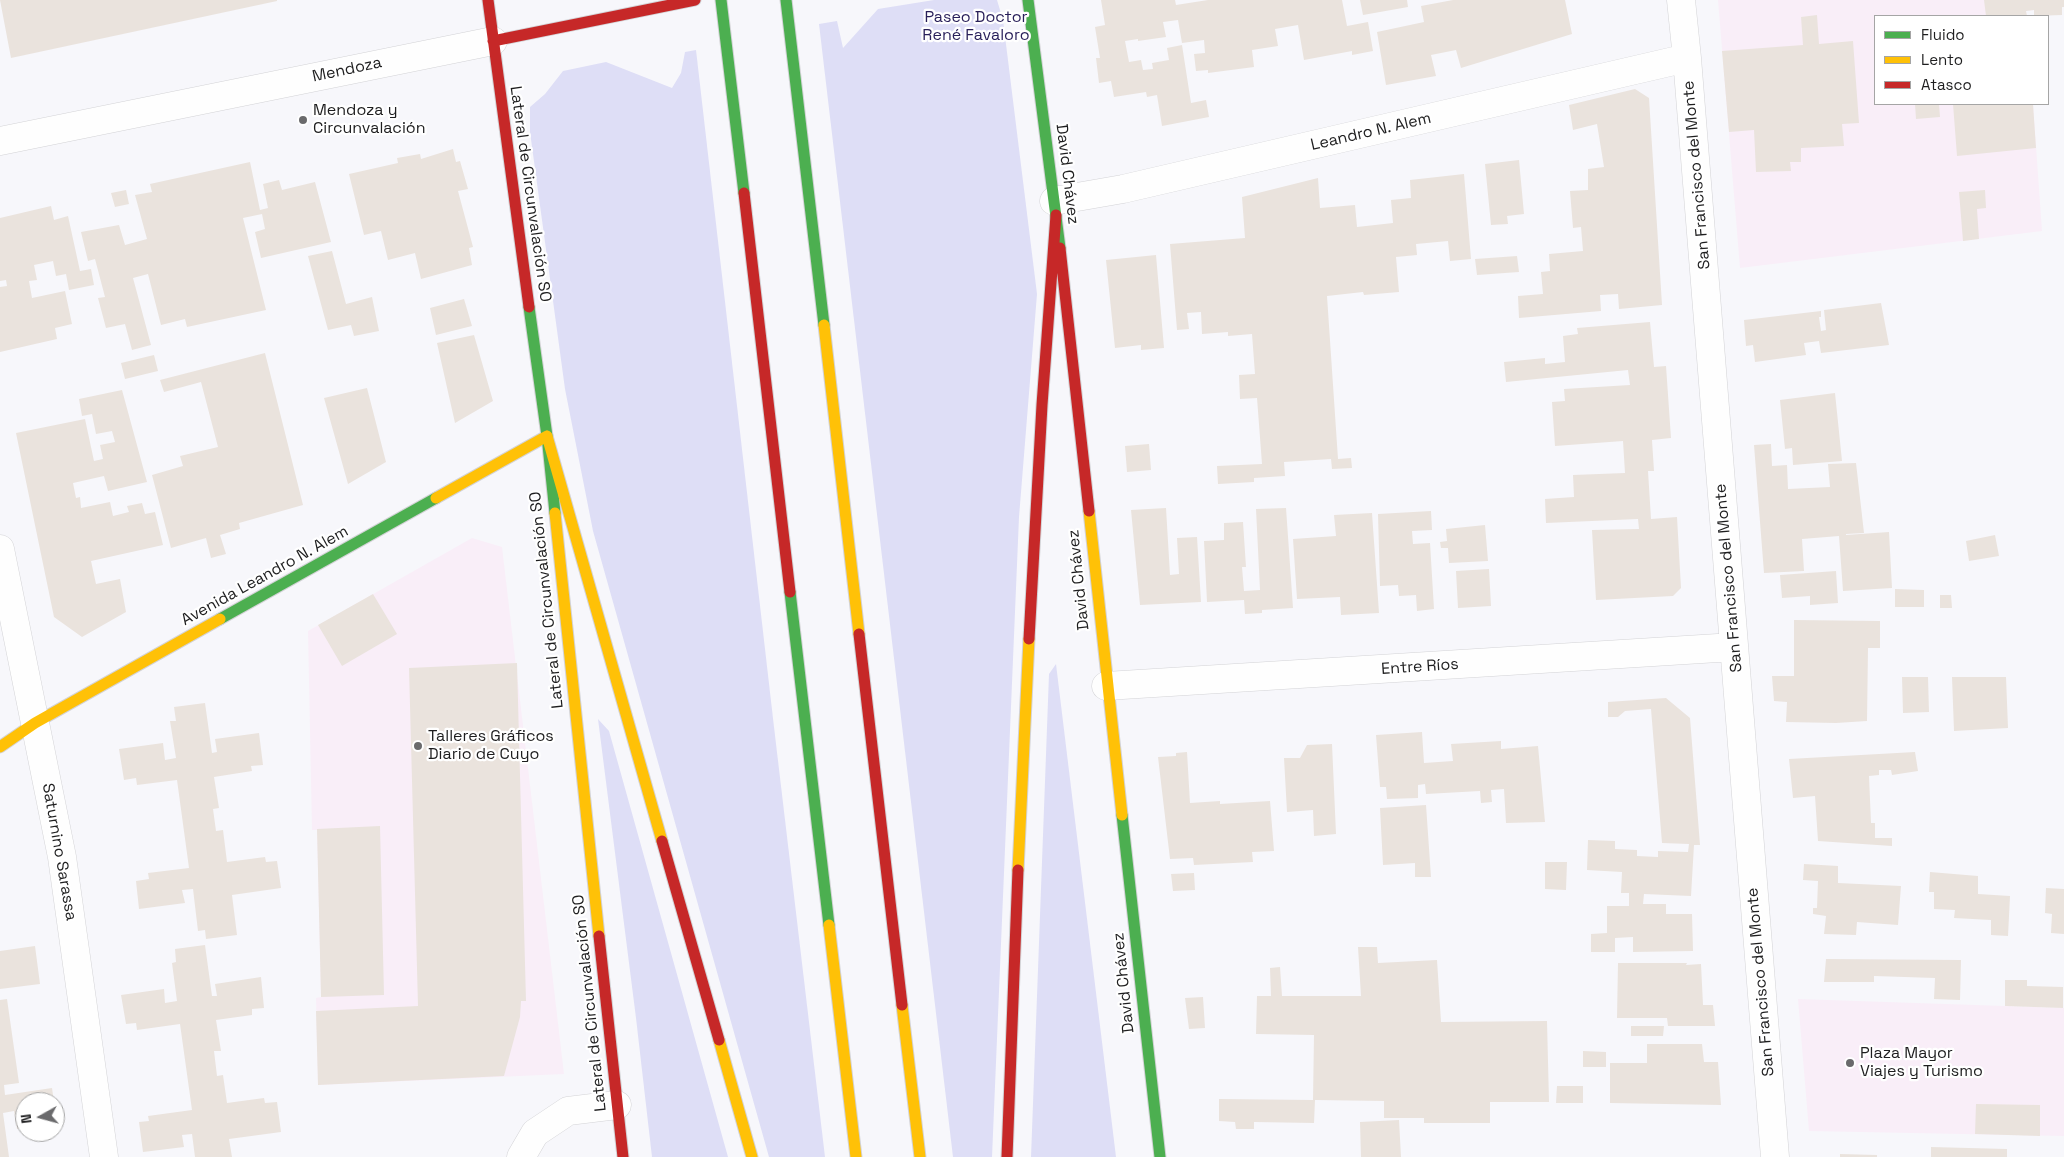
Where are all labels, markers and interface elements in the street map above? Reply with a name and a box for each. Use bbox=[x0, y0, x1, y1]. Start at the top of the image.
park label: Paseo Doctor René Favaloro bbox=[922, 8, 1030, 46]
legend bbox=[1874, 15, 2049, 105]
text: Fluido bbox=[1921, 25, 1965, 44]
text: Lento bbox=[1921, 50, 1963, 69]
street label: Mendoza bbox=[311, 53, 383, 87]
text: Atasco bbox=[1921, 75, 1972, 94]
street label: San Francisco del Monte bbox=[1679, 80, 1715, 270]
street label: Lateral de Circunvalación SO bbox=[505, 85, 555, 303]
place label: Mendoza y Circunvalación bbox=[313, 101, 426, 139]
street label: Leandro N. Alem bbox=[1309, 109, 1433, 155]
marker: Mendoza y Circunvalación bbox=[297, 114, 309, 126]
street label: David Chávez bbox=[1051, 123, 1083, 225]
street label: San Francisco del Monte bbox=[1711, 483, 1747, 673]
street label: Lateral de Circunvalación SO bbox=[526, 491, 568, 709]
street label: Avenida Leandro N. Alem bbox=[178, 522, 352, 630]
street label: David Chávez bbox=[1064, 529, 1094, 631]
street label: Entre Ríos bbox=[1381, 655, 1459, 679]
place label: Talleres Gráficos Diario de Cuyo bbox=[428, 727, 554, 765]
marker: Talleres Gráficos Diario de Cuyo bbox=[412, 740, 424, 752]
street label: Saturnino Sarassa bbox=[37, 782, 81, 922]
street label: San Francisco del Monte bbox=[1743, 887, 1779, 1077]
street label: Lateral de Circunvalación SO bbox=[569, 894, 611, 1112]
street label: David Chávez bbox=[1109, 932, 1139, 1034]
place label: Plaza Mayor Viajes y Turismo bbox=[1860, 1044, 1983, 1082]
marker: Plaza Mayor Viajes y Turismo bbox=[1844, 1057, 1856, 1069]
north arrow bbox=[15, 1092, 65, 1142]
text: N bbox=[17, 1113, 36, 1124]

